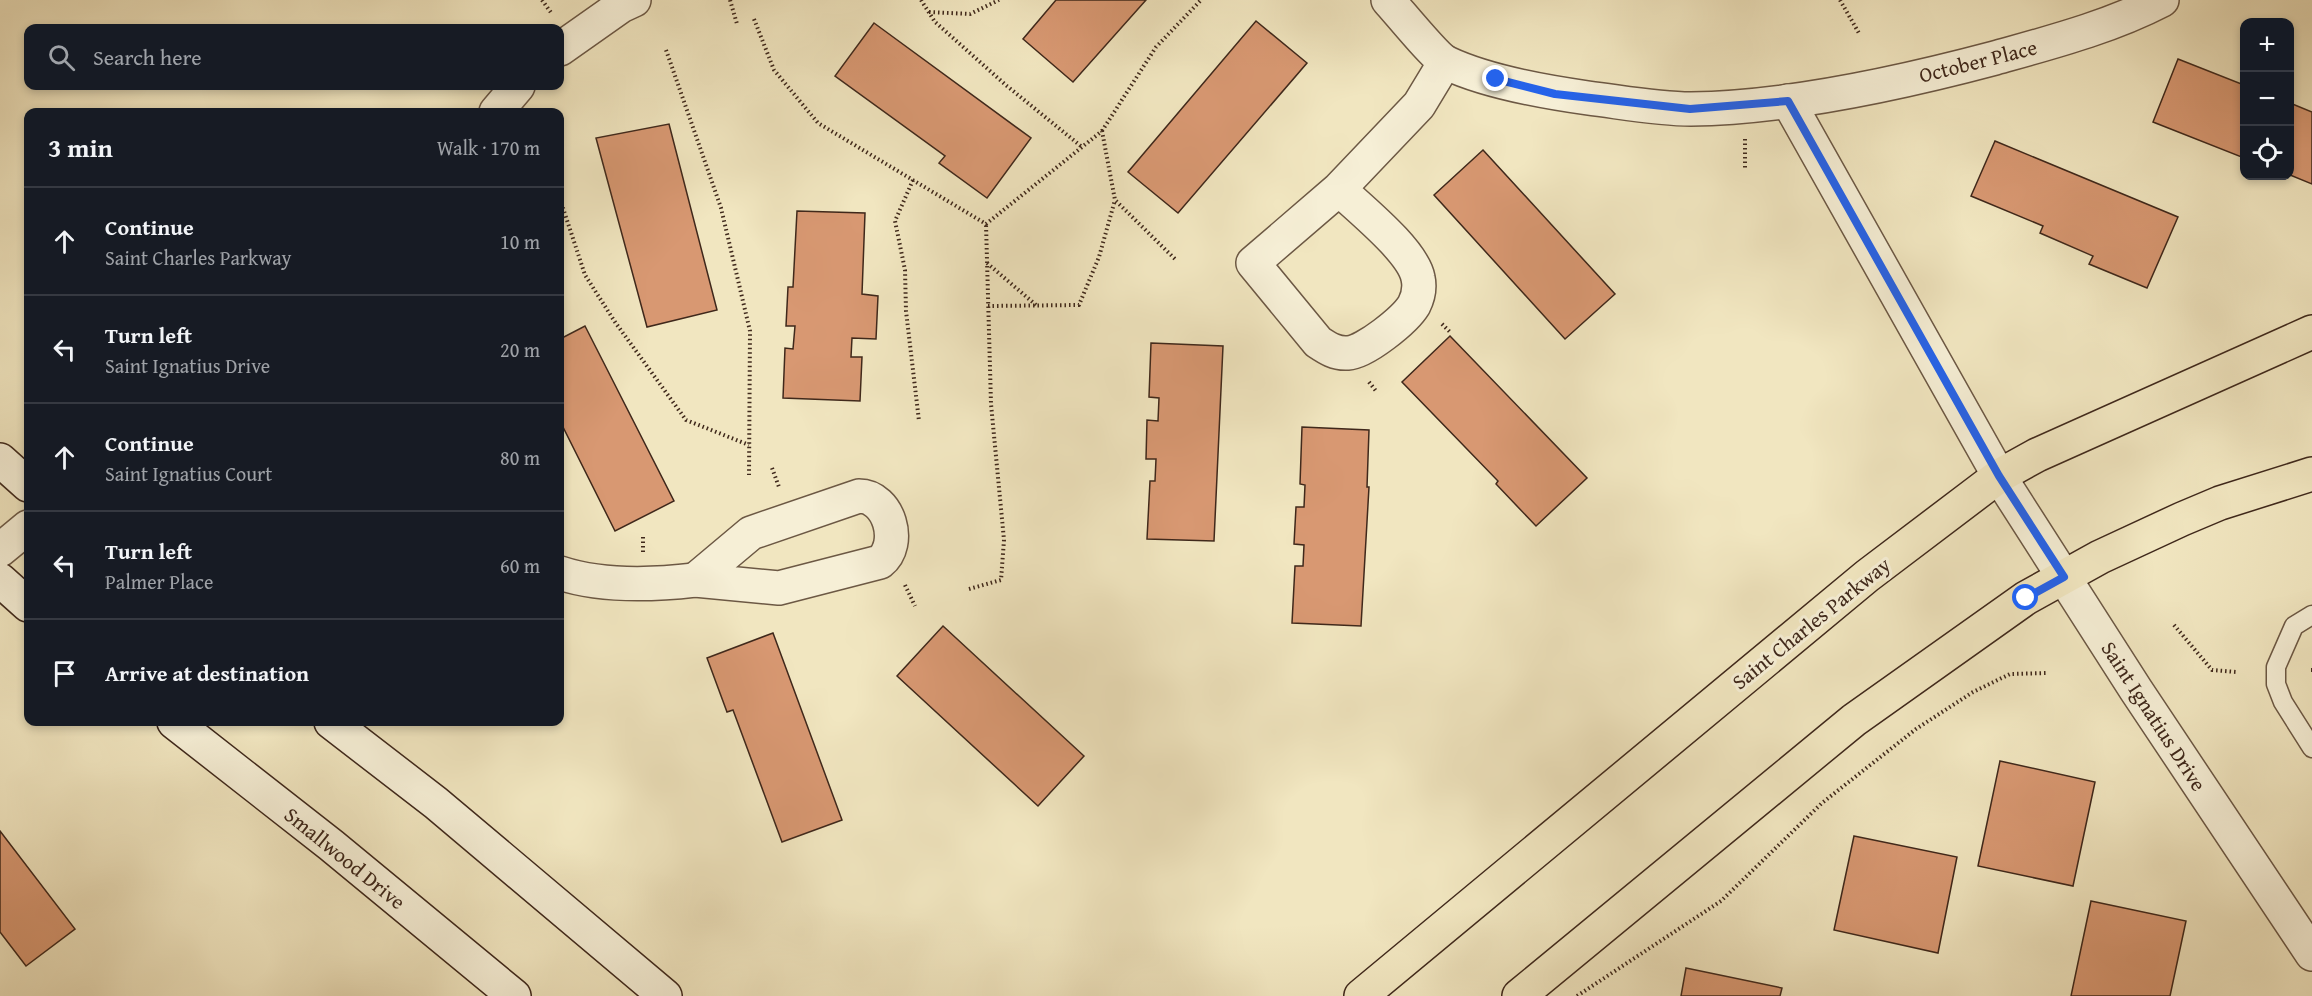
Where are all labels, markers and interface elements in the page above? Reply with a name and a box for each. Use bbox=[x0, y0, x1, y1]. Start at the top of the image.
map controls bbox=[2240, 18, 2294, 180]
button: + bbox=[2240, 18, 2294, 72]
search box bbox=[24, 24, 564, 90]
street label: October Place bbox=[1916, 31, 2040, 91]
icon: search bbox=[45, 41, 78, 74]
text: Search here bbox=[93, 41, 202, 73]
route end bbox=[1482, 65, 1508, 91]
button: − bbox=[2240, 72, 2294, 126]
button: locate bbox=[2240, 126, 2294, 180]
text: 3 min bbox=[48, 128, 113, 167]
text: Walk · 170 m bbox=[437, 133, 540, 162]
text: Continue bbox=[105, 211, 194, 243]
icon: ahead bbox=[48, 225, 81, 258]
text: 10 m bbox=[500, 227, 540, 256]
text: Saint Charles Parkway bbox=[105, 243, 292, 272]
text: Turn left bbox=[105, 319, 192, 351]
icon: left bbox=[48, 333, 81, 366]
text: 20 m bbox=[500, 335, 540, 364]
text: Saint Ignatius Drive bbox=[105, 351, 270, 380]
text: Continue bbox=[105, 427, 194, 459]
icon: ahead bbox=[48, 441, 81, 474]
text: 80 m bbox=[500, 443, 540, 472]
text: Saint Ignatius Court bbox=[105, 459, 272, 488]
text: Turn left bbox=[105, 535, 192, 567]
icon: left bbox=[48, 549, 81, 582]
street label: Saint Charles Parkway bbox=[1725, 549, 1897, 697]
text: 60 m bbox=[500, 551, 540, 580]
text: Palmer Place bbox=[105, 567, 213, 596]
route start bbox=[2012, 584, 2038, 610]
street label: Saint Ignatius Drive bbox=[2094, 635, 2214, 797]
icon: arrive bbox=[48, 657, 81, 690]
text: Arrive at destination bbox=[105, 657, 309, 689]
street label: Smallwood Drive bbox=[278, 799, 412, 917]

